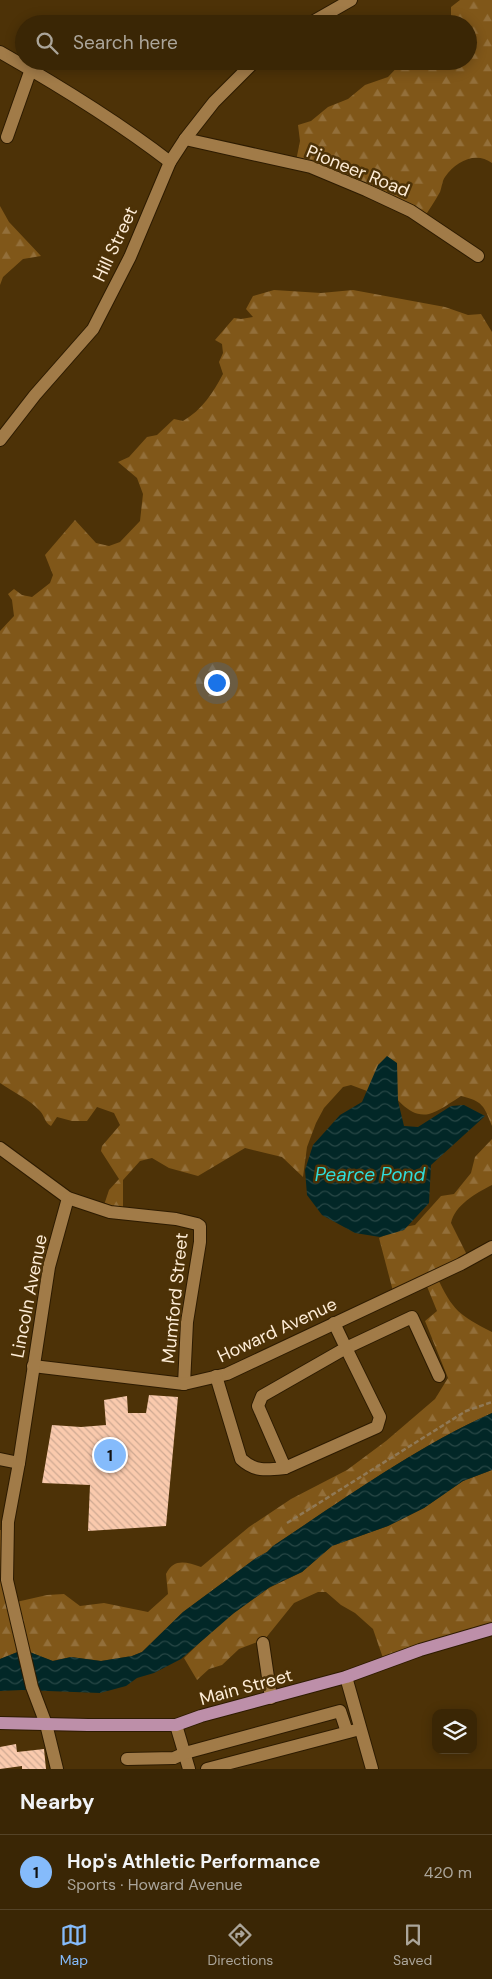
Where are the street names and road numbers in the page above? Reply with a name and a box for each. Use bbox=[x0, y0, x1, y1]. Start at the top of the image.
street label: Pioneer Road bbox=[303, 139, 413, 203]
street label: Hill Street bbox=[87, 202, 143, 286]
street label: Mumford Street bbox=[156, 1231, 194, 1365]
street label: Lincoln Avenue bbox=[5, 1232, 53, 1360]
street label: Howard Avenue bbox=[213, 1292, 341, 1368]
street label: Main Street bbox=[197, 1663, 295, 1711]

